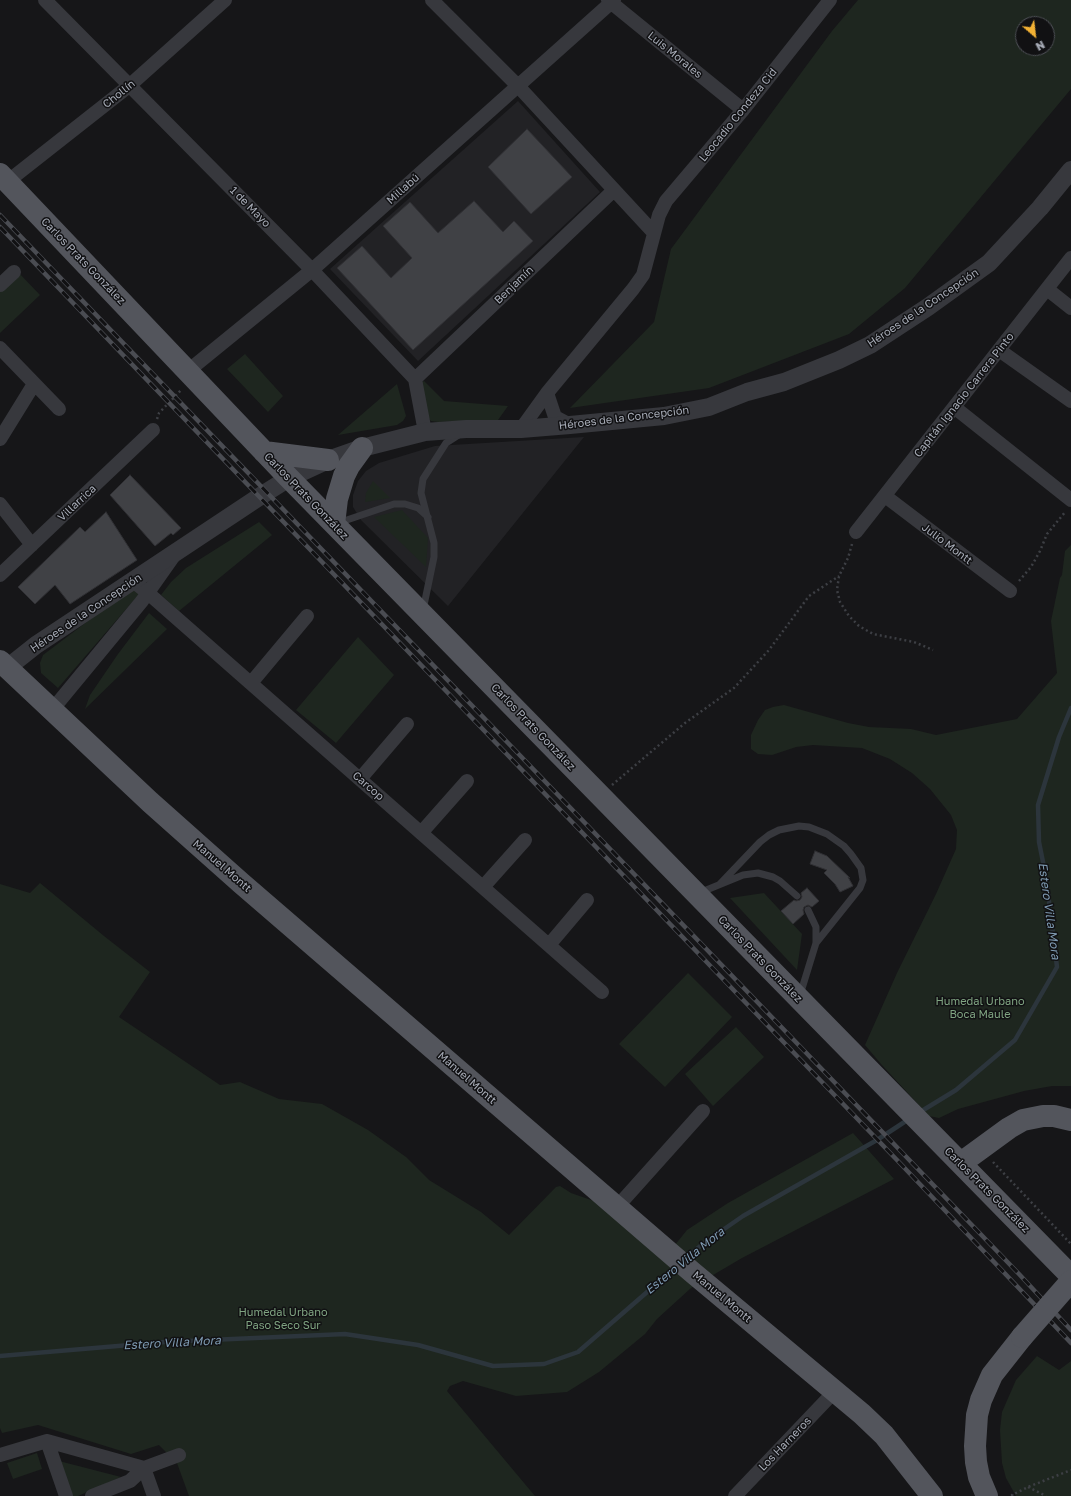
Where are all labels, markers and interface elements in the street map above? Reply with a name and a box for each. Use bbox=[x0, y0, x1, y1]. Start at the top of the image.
north arrow bbox=[1015, 16, 1055, 56]
street label: Luis Morales bbox=[645, 29, 705, 81]
text: N bbox=[1034, 38, 1047, 54]
street label: Leocadio Condeza Cid bbox=[696, 66, 780, 164]
street label: Chollín bbox=[100, 77, 138, 111]
street label: Millabú bbox=[384, 171, 422, 207]
street label: 1 de Mayo bbox=[227, 184, 273, 230]
street label: Carlos Prats González bbox=[38, 215, 128, 307]
street label: Benjamín bbox=[492, 263, 536, 307]
street label: Héroes de la Concepción bbox=[865, 266, 981, 350]
street label: Capitán Ignacio Carrera Pinto bbox=[911, 330, 1017, 460]
street label: Héroes de la Concepción bbox=[558, 403, 690, 433]
street label: Carlos Prats González bbox=[261, 450, 351, 542]
street label: Villarrica bbox=[55, 482, 99, 524]
street label: Julio Montt bbox=[919, 521, 975, 567]
street label: Héroes de la Concepción bbox=[28, 571, 144, 655]
street label: Carlos Prats González bbox=[488, 681, 578, 773]
street label: Carcop bbox=[350, 769, 386, 803]
street label: Manuel Montt bbox=[190, 837, 254, 895]
water label: Estero Villa Mora bbox=[1035, 862, 1063, 960]
street label: Carlos Prats González bbox=[715, 913, 805, 1005]
park label: Humedal Urbano Boca Maule bbox=[935, 995, 1025, 1021]
street label: Manuel Montt bbox=[435, 1049, 499, 1107]
street label: Carlos Prats González bbox=[942, 1145, 1032, 1235]
water label: Estero Villa Mora bbox=[642, 1225, 728, 1297]
street label: Manuel Montt bbox=[690, 1268, 754, 1326]
park label: Humedal Urbano Paso Seco Sur bbox=[238, 1306, 328, 1332]
water label: Estero Villa Mora bbox=[123, 1333, 221, 1353]
street label: Los Harneros bbox=[756, 1414, 814, 1474]

